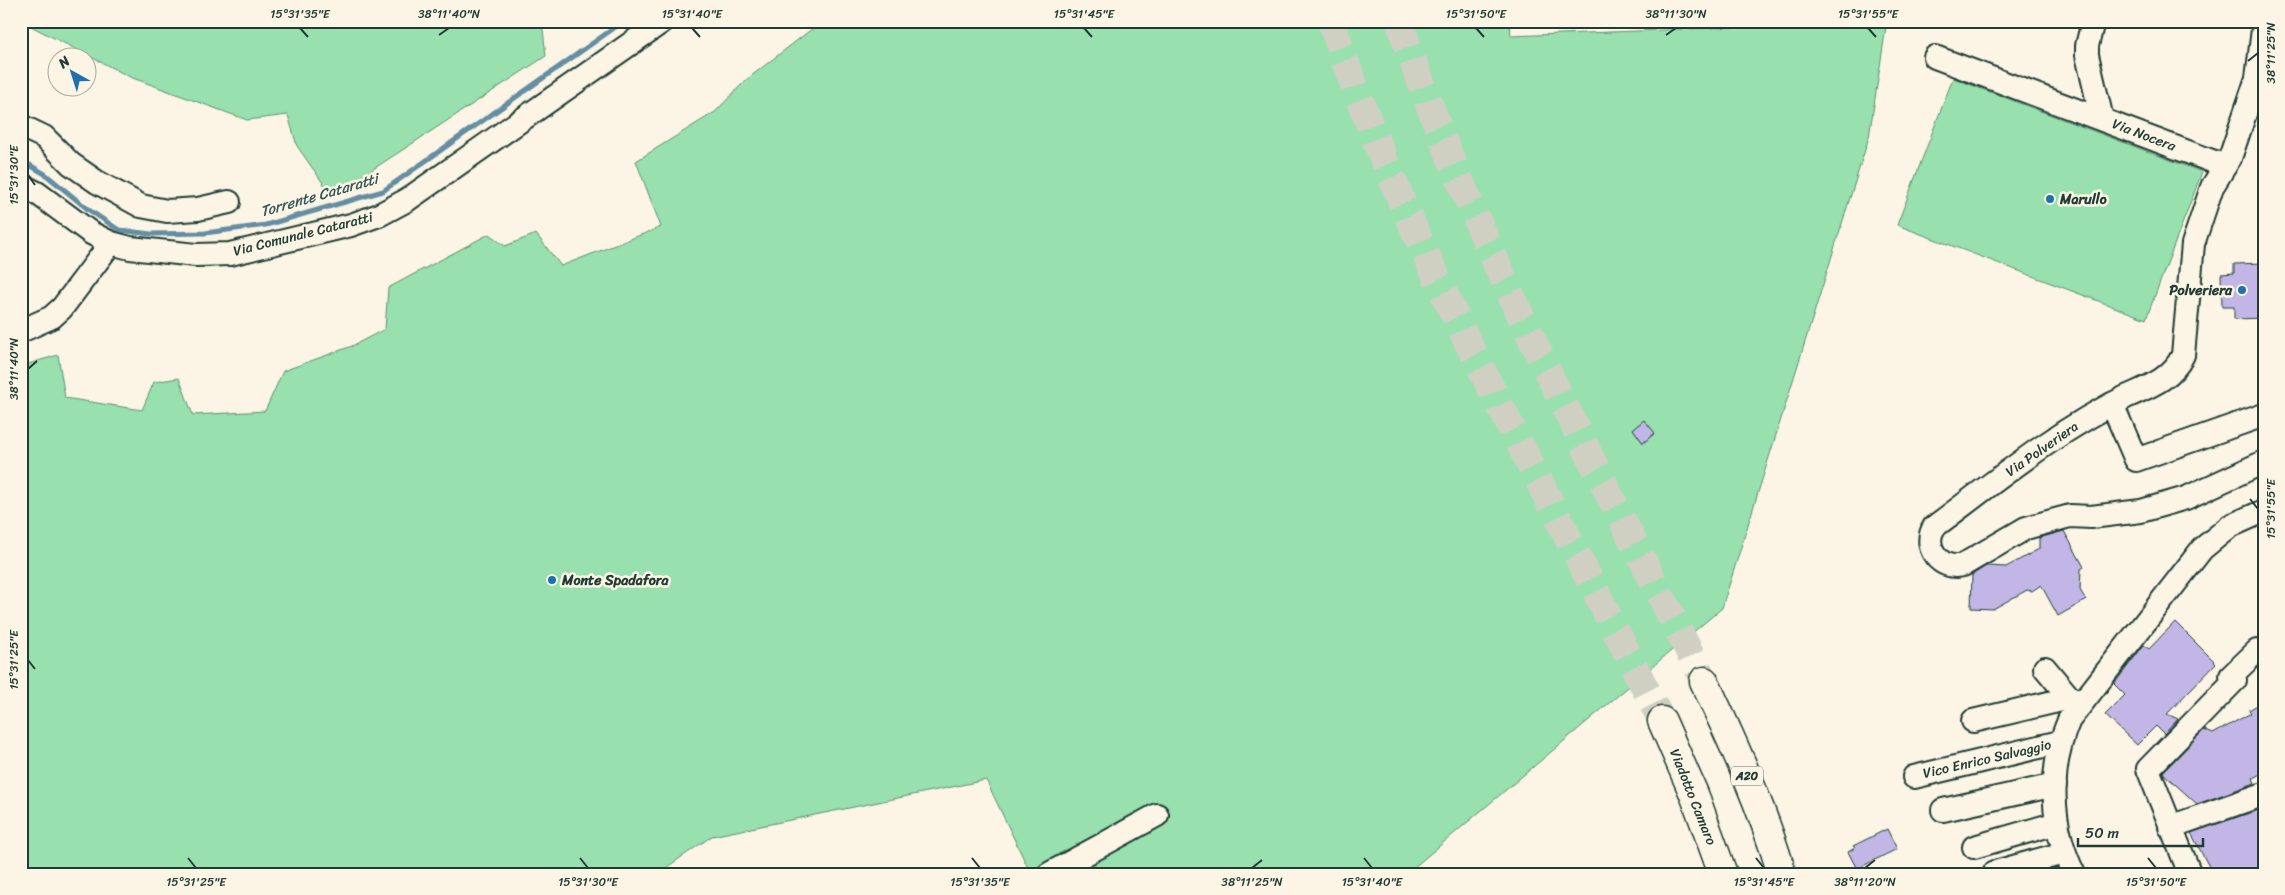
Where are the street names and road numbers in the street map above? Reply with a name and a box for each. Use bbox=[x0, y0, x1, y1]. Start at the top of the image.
street label: Via Nocera bbox=[2108, 111, 2180, 159]
street label: Via Comunale Cataratti bbox=[231, 204, 376, 263]
street label: Via Polveriera bbox=[2000, 414, 2084, 484]
street label: Vico Enrico Salvaggio bbox=[1920, 732, 2054, 786]
street label: Viadotto Camaro bbox=[1662, 745, 1724, 849]
road number: A20 bbox=[1731, 766, 1763, 786]

